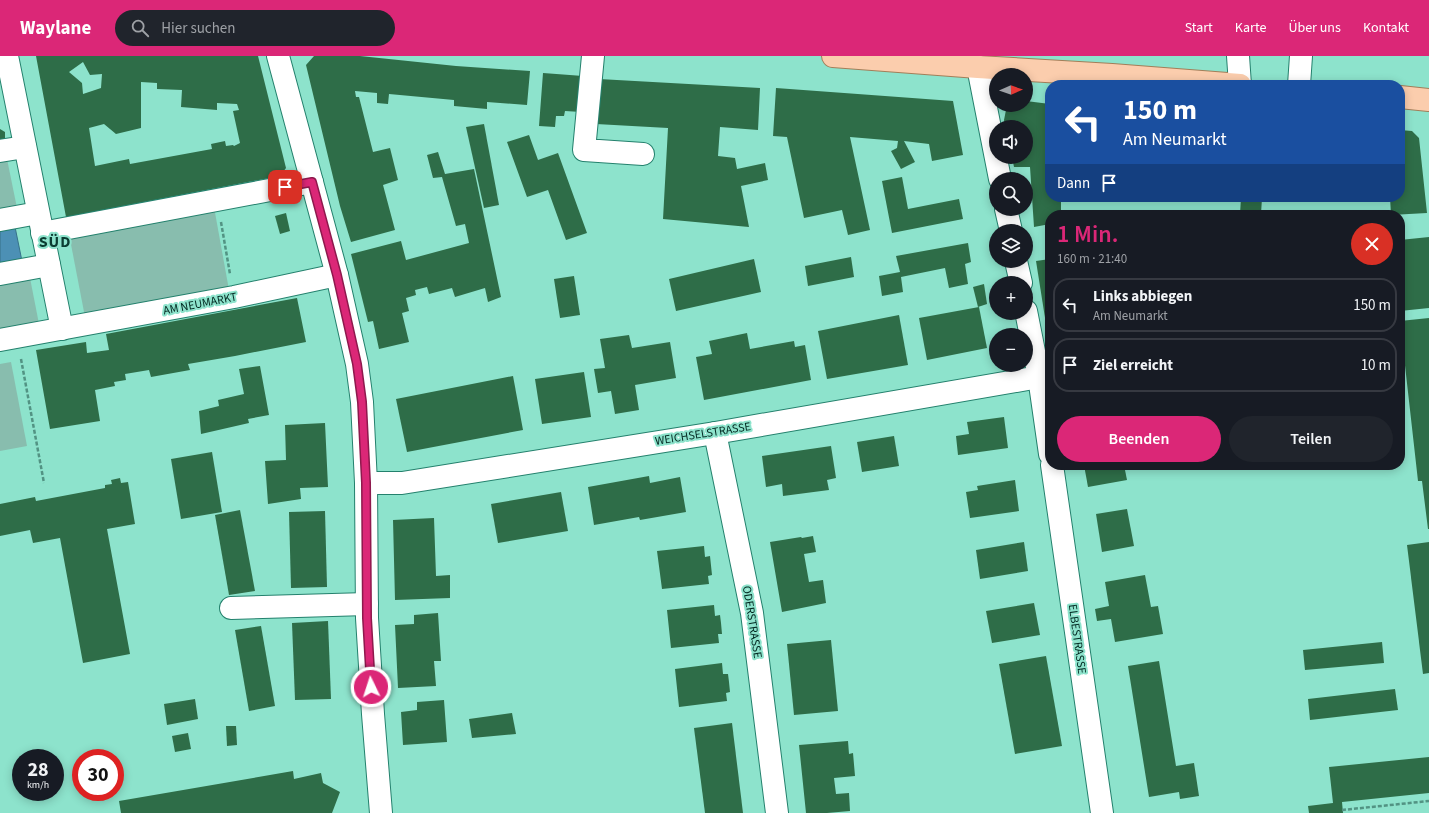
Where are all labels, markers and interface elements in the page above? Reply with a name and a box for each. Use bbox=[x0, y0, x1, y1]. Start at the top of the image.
search box bbox=[115, 10, 395, 46]
text: Waylane bbox=[20, 15, 91, 42]
icon: search bbox=[129, 17, 151, 39]
text: Hier suchen bbox=[161, 18, 236, 39]
text: Start bbox=[1185, 18, 1213, 38]
text: Karte bbox=[1235, 18, 1266, 38]
text: Über uns bbox=[1288, 18, 1341, 38]
text: Kontakt bbox=[1363, 18, 1409, 38]
north arrow bbox=[989, 68, 1033, 112]
map controls bbox=[989, 68, 1033, 372]
text: 150 m bbox=[1123, 90, 1197, 130]
icon: left bbox=[1057, 96, 1109, 148]
button: sound bbox=[989, 120, 1033, 164]
text: Am Neumarkt bbox=[1123, 127, 1227, 152]
pin bbox=[268, 170, 302, 204]
button: search bbox=[989, 172, 1033, 216]
icon: arrive bbox=[1098, 172, 1120, 194]
text: Dann bbox=[1057, 173, 1090, 194]
icon: arrive bbox=[274, 176, 296, 198]
text: 1 Min. bbox=[1057, 217, 1118, 252]
button: close bbox=[1351, 223, 1393, 265]
button: layers bbox=[989, 224, 1033, 268]
district label: SÜD bbox=[39, 231, 71, 253]
text: 160 m · 21:40 bbox=[1057, 250, 1127, 268]
button: + bbox=[989, 276, 1033, 320]
text: Links abbiegen bbox=[1093, 286, 1192, 307]
street label: AM NEUMARKT bbox=[162, 288, 239, 319]
icon: left bbox=[1059, 294, 1081, 316]
text: 150 m bbox=[1353, 295, 1391, 316]
text: Am Neumarkt bbox=[1093, 307, 1168, 325]
button: − bbox=[989, 328, 1033, 372]
icon: arrive bbox=[1059, 354, 1081, 376]
text: Ziel erreicht bbox=[1093, 355, 1173, 376]
text: 10 m bbox=[1361, 355, 1391, 376]
button: Beenden bbox=[1057, 416, 1221, 462]
button: Teilen bbox=[1229, 416, 1393, 462]
street label: WEICHSELSTRASSE bbox=[654, 418, 752, 450]
street label: ODERSTRASSE bbox=[738, 585, 766, 659]
street label: ELBESTRASSE bbox=[1064, 603, 1090, 675]
position arrow bbox=[350, 666, 392, 708]
speed limit sign: 30 bbox=[72, 749, 124, 801]
text: 28 bbox=[27, 756, 49, 784]
text: km/h bbox=[27, 778, 49, 792]

